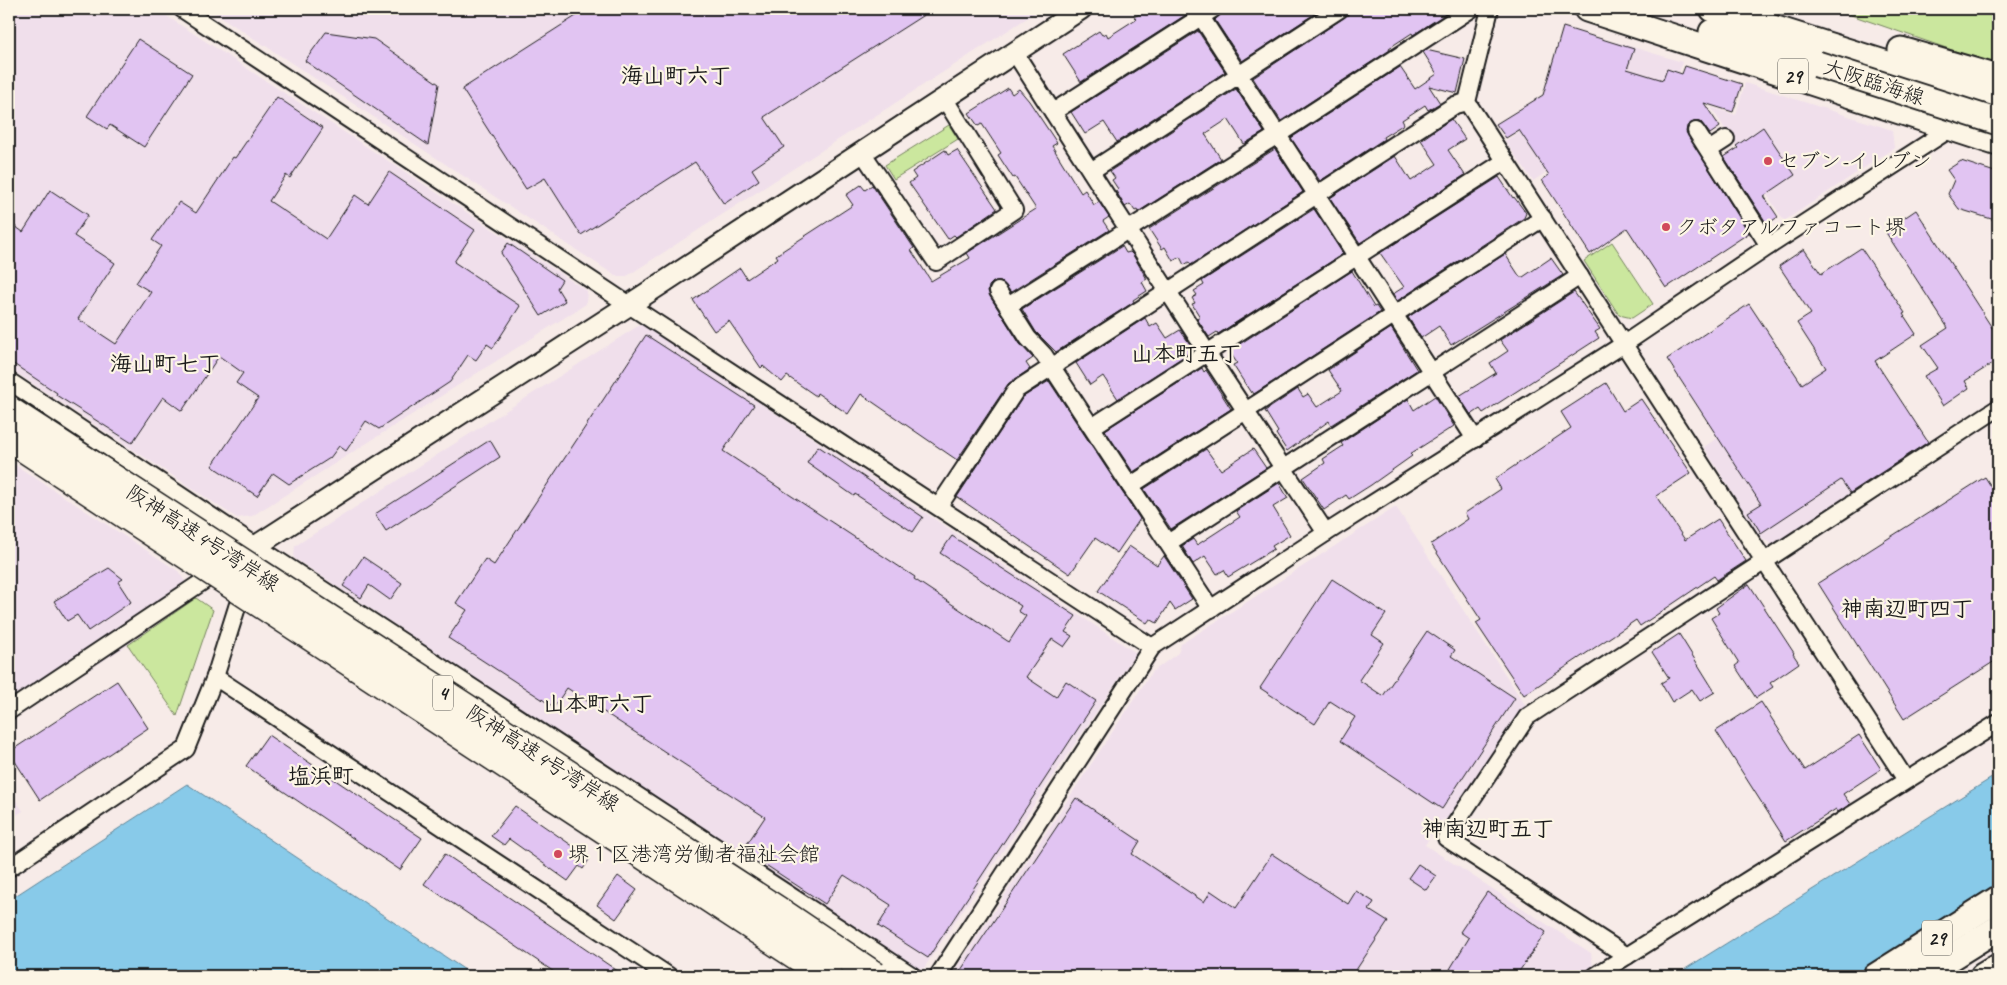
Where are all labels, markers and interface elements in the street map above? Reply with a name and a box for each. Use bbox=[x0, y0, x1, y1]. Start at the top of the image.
street label: 大阪臨海線 bbox=[1820, 53, 1928, 111]
road number: 29 bbox=[1778, 58, 1808, 94]
district label: 海山町六丁 bbox=[621, 62, 731, 90]
place label: セブン-イレブン bbox=[1778, 148, 1932, 174]
marker: セブン-イレブン bbox=[1762, 155, 1774, 167]
place label: クボタアルファコート堺 bbox=[1676, 214, 1906, 240]
marker: クボタアルファコート堺 bbox=[1660, 221, 1672, 233]
district label: 山本町五丁 bbox=[1131, 340, 1241, 368]
district label: 海山町七丁 bbox=[110, 350, 220, 378]
street label: 阪神高速4号湾岸線 bbox=[122, 479, 284, 597]
district label: 神南辺町四丁 bbox=[1841, 595, 1973, 623]
road number: 4 bbox=[433, 676, 453, 710]
district label: 山本町六丁 bbox=[543, 690, 653, 718]
street label: 阪神高速4号湾岸線 bbox=[462, 699, 624, 817]
district label: 塩浜町 bbox=[288, 762, 354, 790]
district label: 神南辺町五丁 bbox=[1422, 815, 1554, 843]
place label: 堺１区港湾労働者福祉会館 bbox=[568, 841, 820, 867]
marker: 堺１区港湾労働者福祉会館 bbox=[552, 848, 564, 860]
road number: 29 bbox=[1922, 920, 1952, 956]

